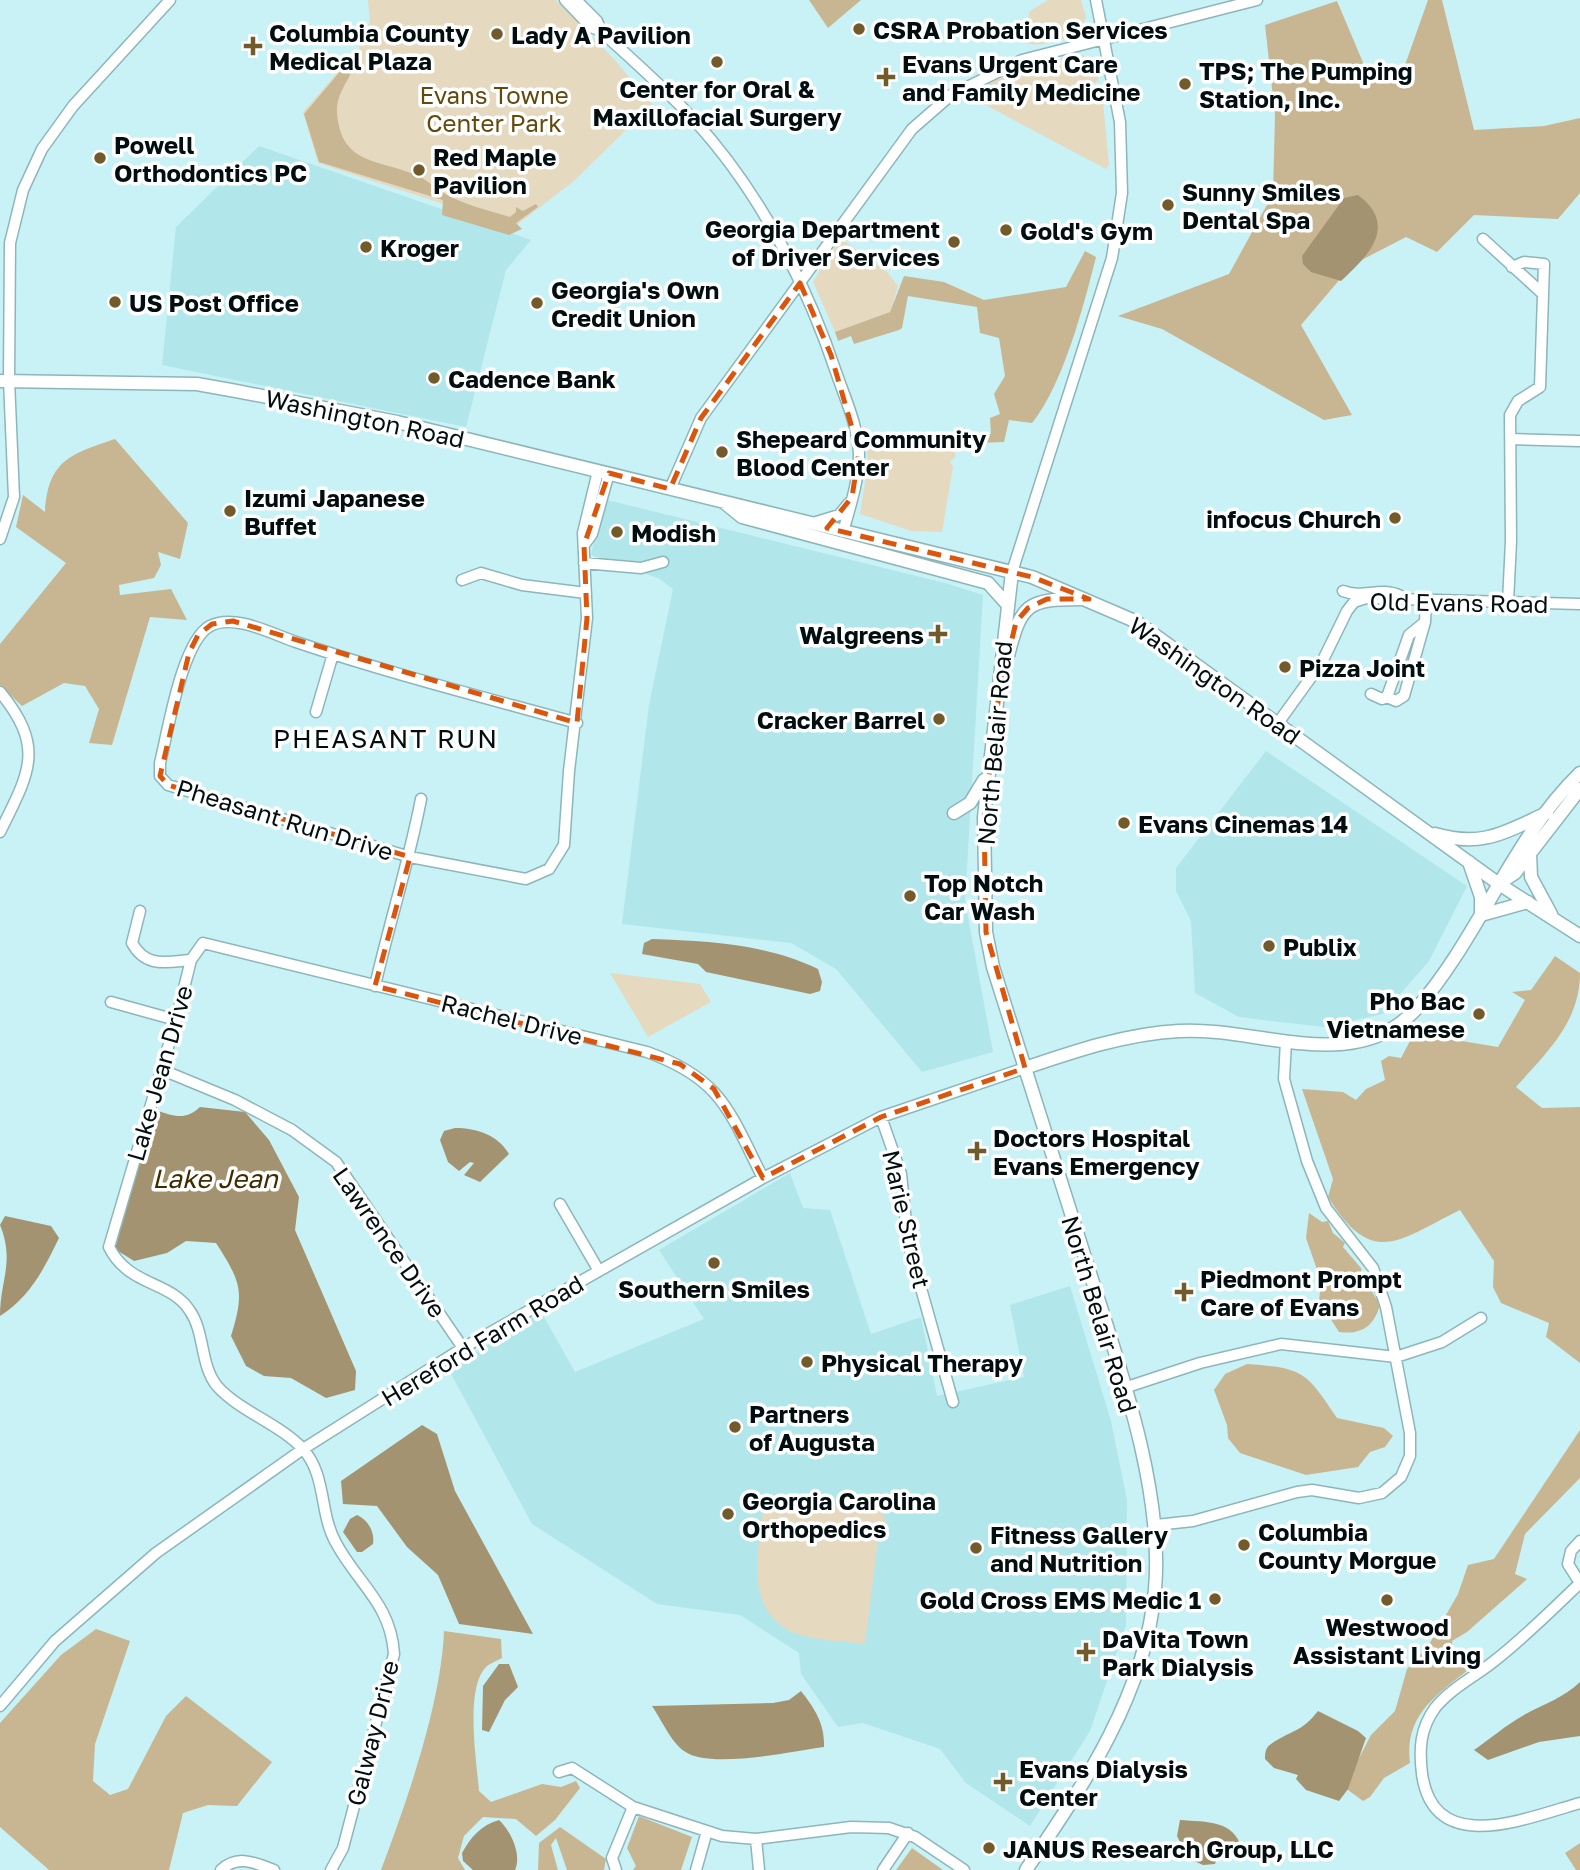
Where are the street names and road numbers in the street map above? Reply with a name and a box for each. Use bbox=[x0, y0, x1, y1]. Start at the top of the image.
street label: Washington Road bbox=[263, 383, 467, 453]
street label: Old Evans Road bbox=[1369, 586, 1549, 618]
street label: Washington Road bbox=[1124, 610, 1306, 750]
street label: North Belair Road bbox=[971, 640, 1017, 846]
street label: Pheasant Run Drive bbox=[173, 772, 397, 866]
street label: Lake Jean Drive bbox=[120, 982, 198, 1164]
street label: Rachel Drive bbox=[438, 987, 586, 1051]
street label: Marie Street bbox=[877, 1147, 937, 1291]
street label: Lawrence Drive bbox=[327, 1161, 453, 1323]
street label: North Belair Road bbox=[1056, 1212, 1144, 1416]
street label: Hereford Farm Road bbox=[376, 1268, 588, 1412]
street label: Galway Drive bbox=[340, 1657, 404, 1809]

